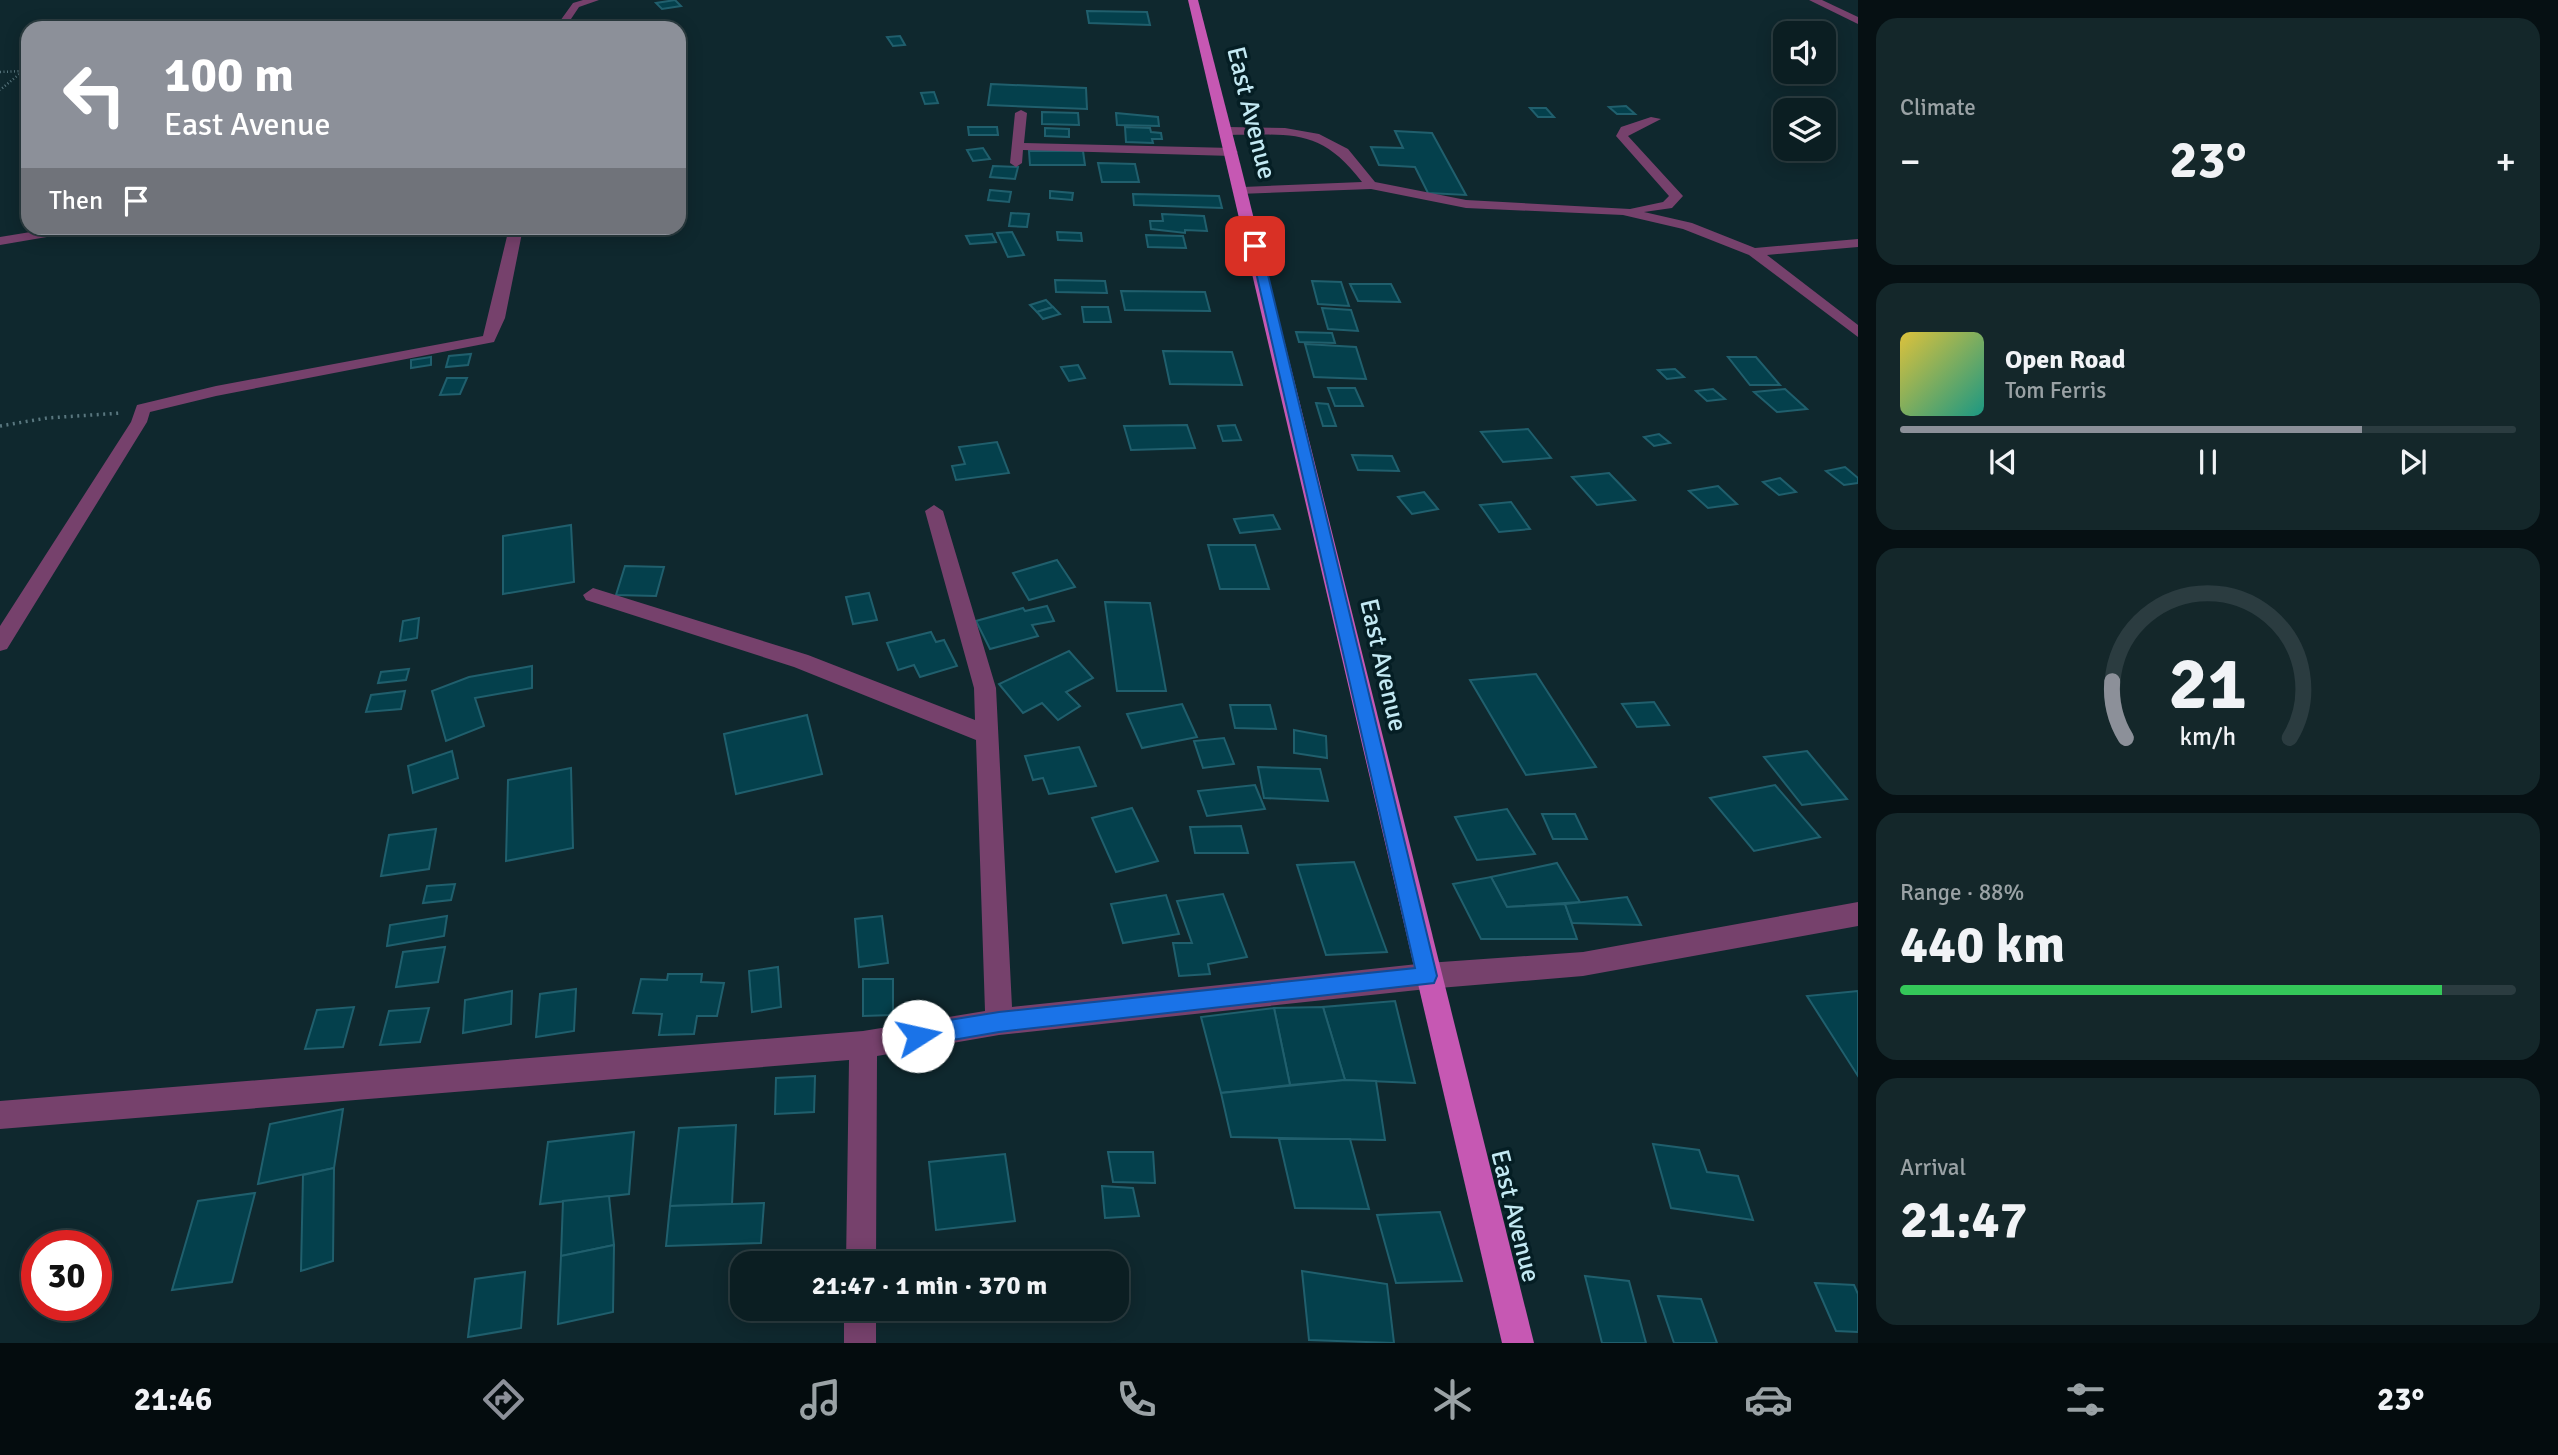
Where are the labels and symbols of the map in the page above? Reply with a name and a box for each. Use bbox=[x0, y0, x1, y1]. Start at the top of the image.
street label: East Avenue bbox=[1219, 44, 1283, 182]
pin bbox=[1225, 216, 1285, 276]
street label: East Avenue bbox=[1352, 596, 1414, 734]
position arrow bbox=[881, 999, 955, 1073]
street label: East Avenue bbox=[1483, 1147, 1547, 1285]
speed limit sign: 30 bbox=[21, 1230, 112, 1321]

